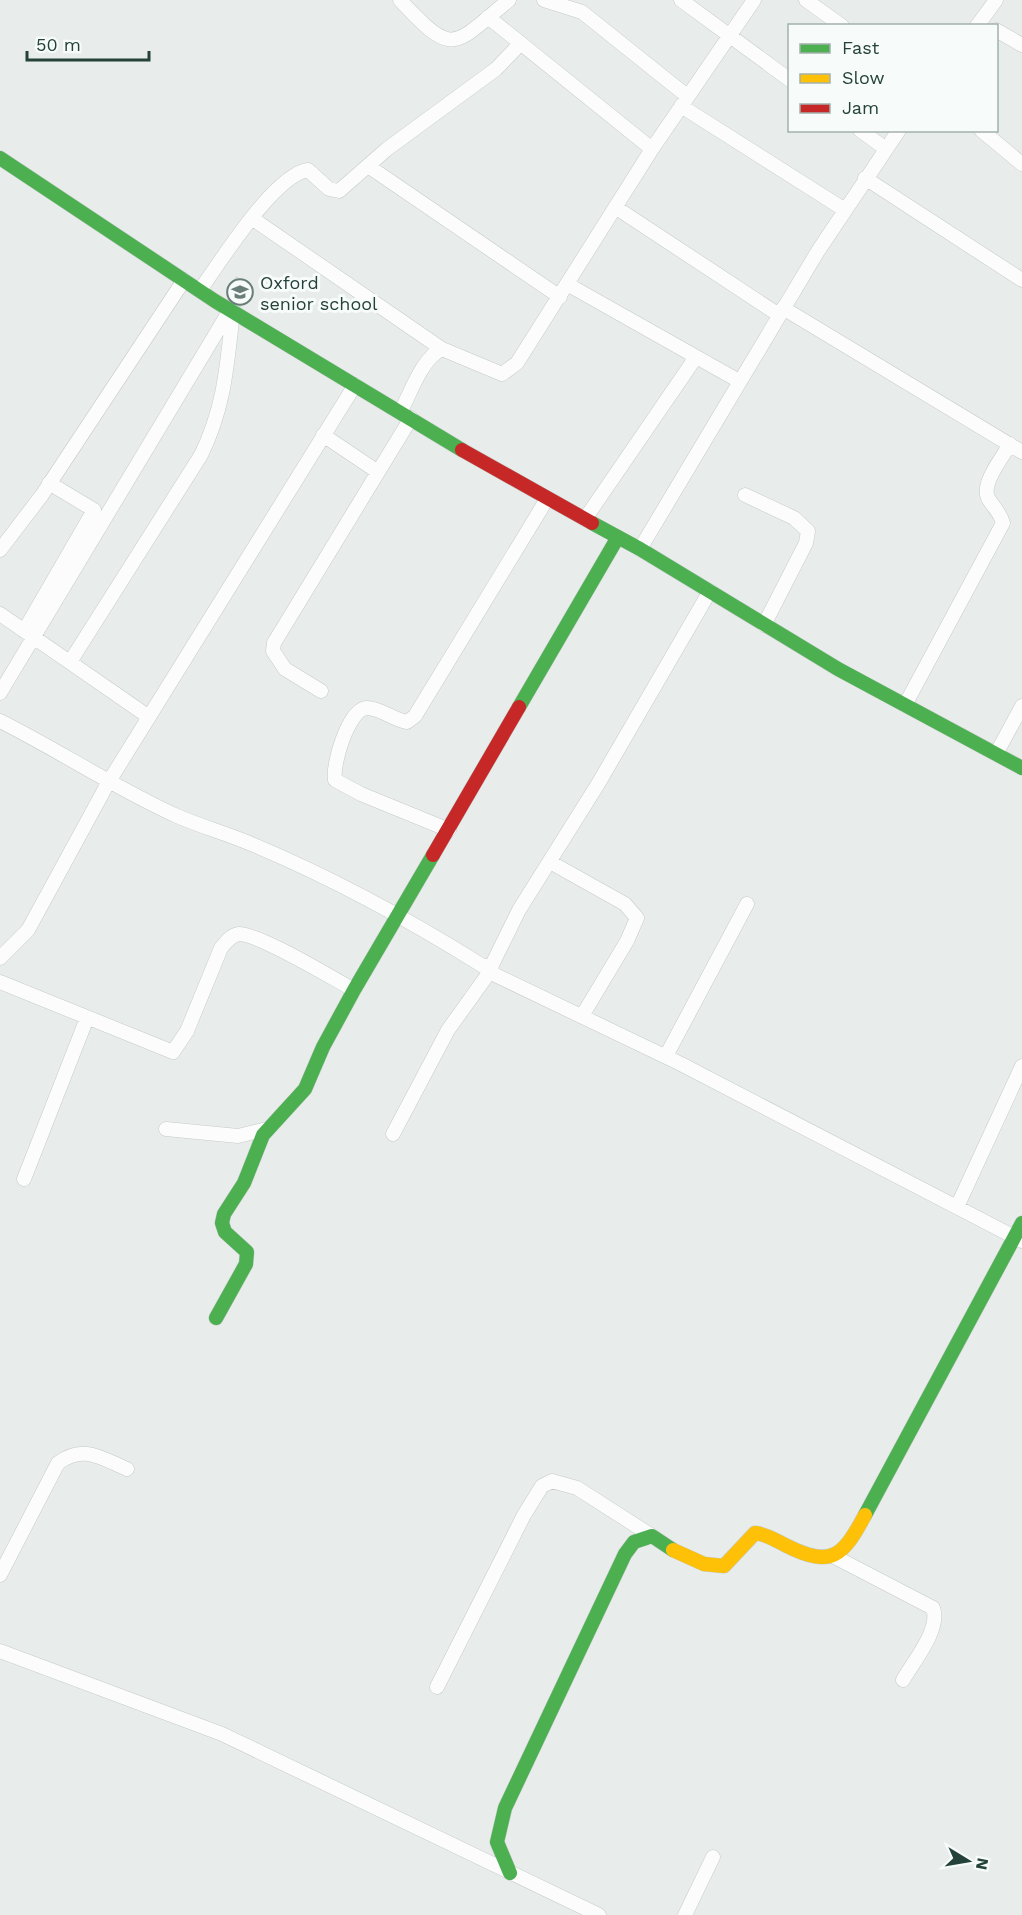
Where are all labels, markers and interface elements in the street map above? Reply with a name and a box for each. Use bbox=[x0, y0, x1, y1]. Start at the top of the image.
scale bar bbox=[27, 24, 148, 62]
legend bbox=[788, 24, 998, 132]
text: 50 m bbox=[36, 34, 81, 55]
text: Fast bbox=[842, 37, 880, 58]
text: Slow bbox=[842, 67, 885, 88]
text: Jam bbox=[842, 97, 879, 118]
place label: Oxford senior school bbox=[260, 272, 378, 314]
school or university icon: Oxford senior school bbox=[225, 277, 255, 307]
north arrow bbox=[938, 1831, 998, 1891]
text: N bbox=[972, 1856, 993, 1871]

